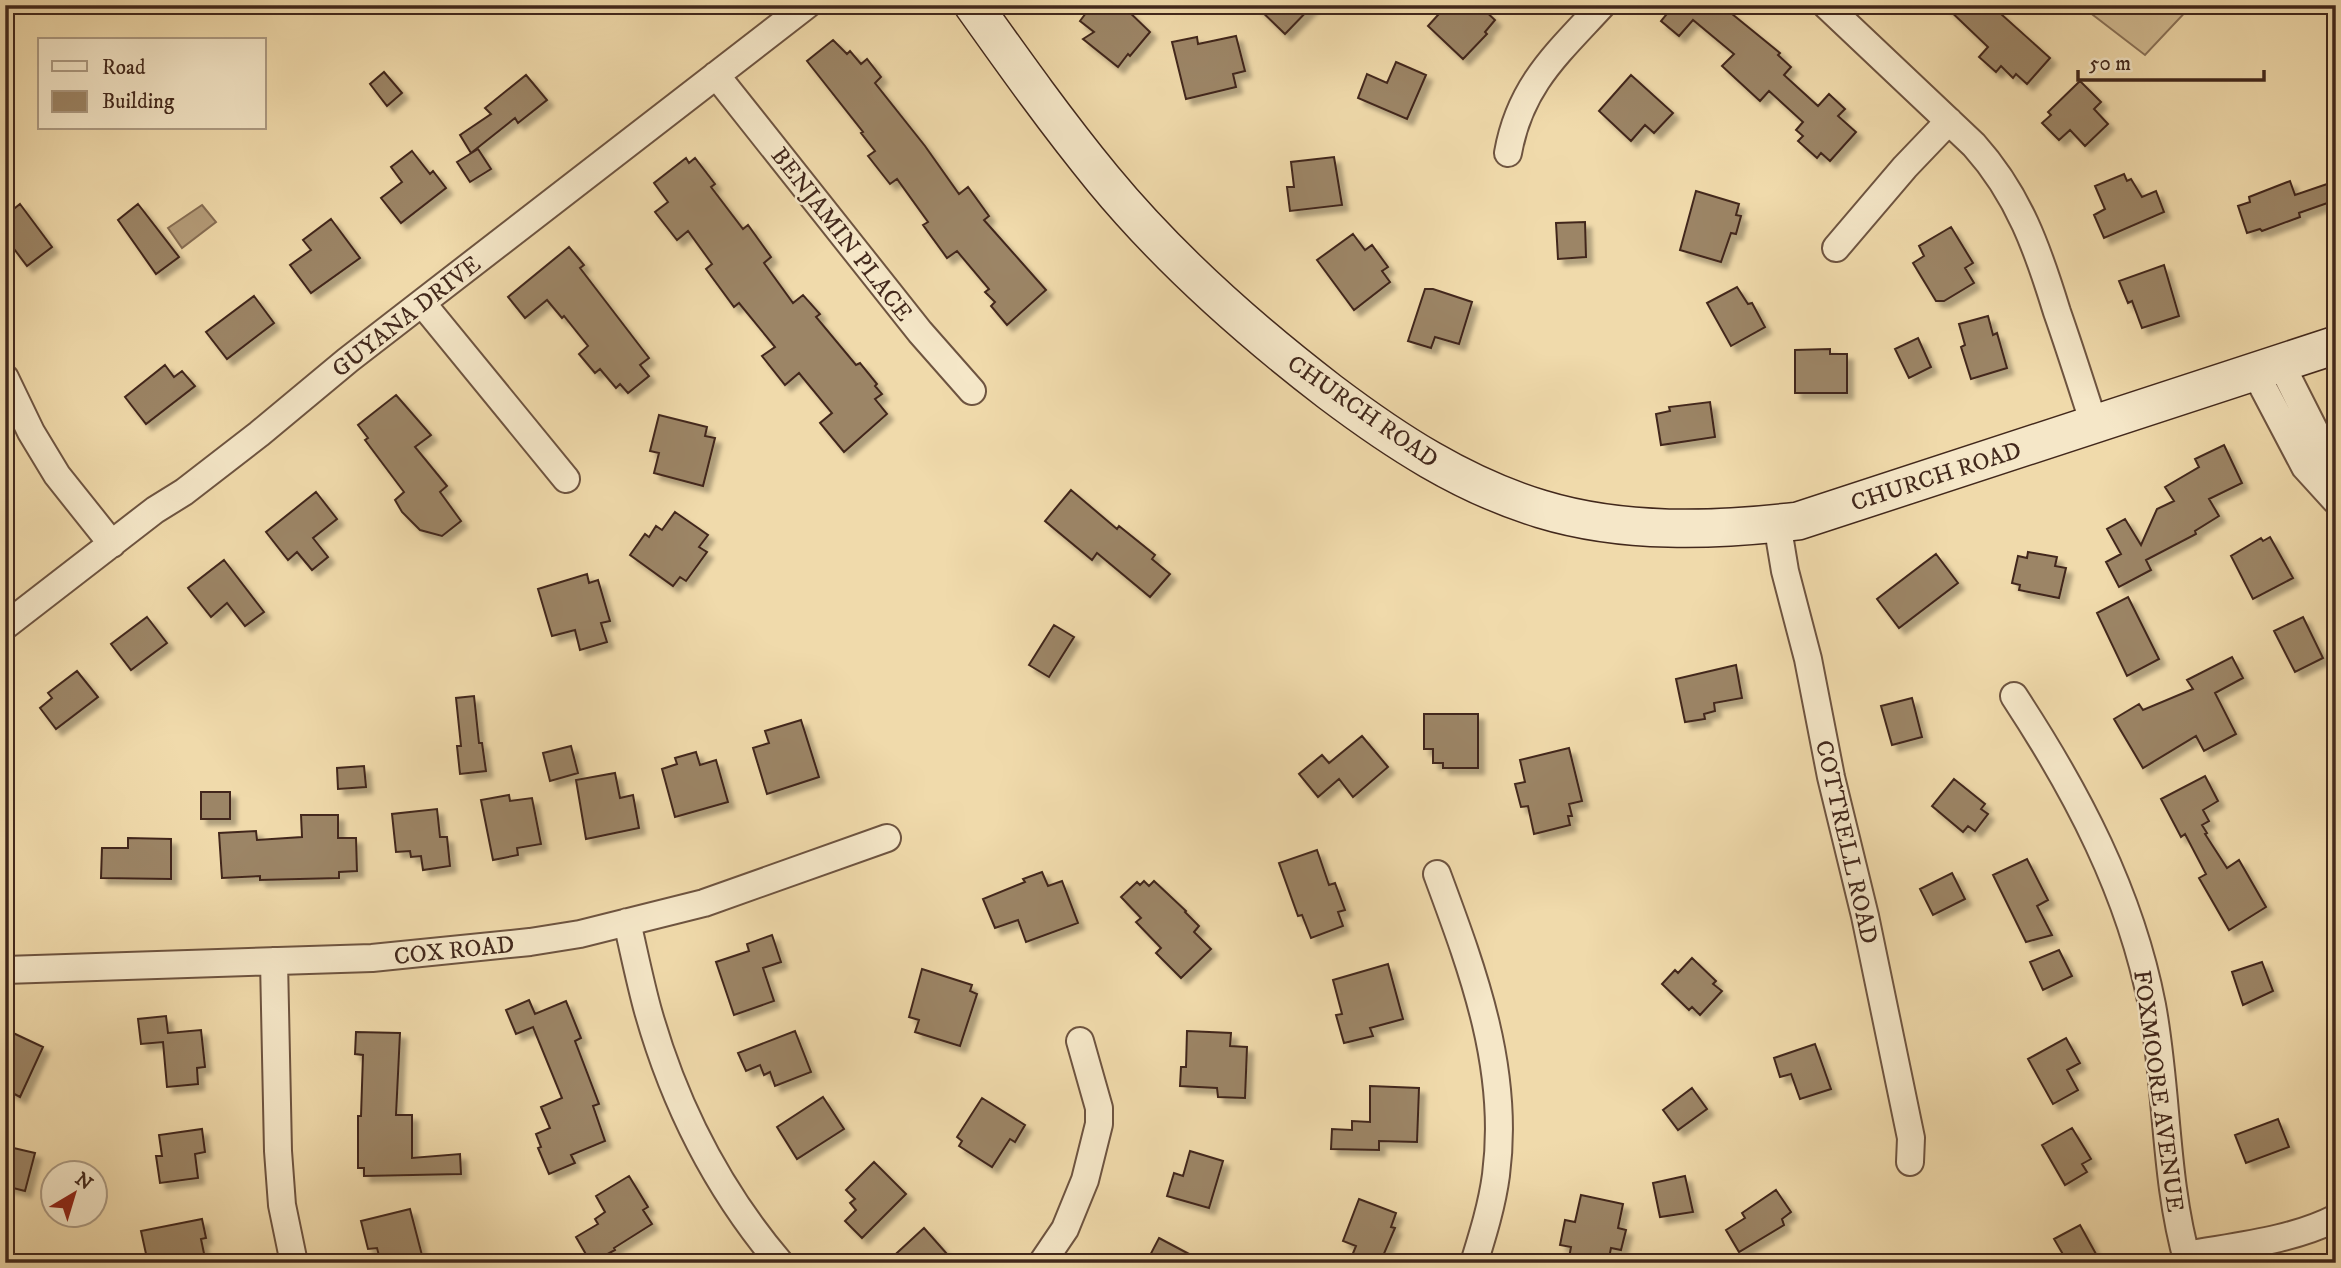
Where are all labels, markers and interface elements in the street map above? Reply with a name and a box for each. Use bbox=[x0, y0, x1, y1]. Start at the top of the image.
legend bbox=[38, 38, 266, 130]
scale bar bbox=[2078, 38, 2264, 82]
text: 50 m bbox=[2089, 51, 2131, 77]
text: Road bbox=[102, 55, 146, 81]
text: Building bbox=[102, 89, 175, 115]
street label: BENJAMIN PLACE bbox=[764, 142, 919, 328]
street label: GUYANA DRIVE bbox=[326, 249, 487, 384]
street label: CHURCH ROAD bbox=[1281, 349, 1444, 475]
street label: CHURCH ROAD bbox=[1847, 435, 2025, 519]
street label: COTTRELL ROAD bbox=[1808, 737, 1884, 947]
street label: COX ROAD bbox=[392, 930, 516, 972]
street label: FOXMOORE AVENUE bbox=[2126, 968, 2190, 1214]
north arrow bbox=[38, 1160, 108, 1230]
text: N bbox=[70, 1168, 97, 1196]

